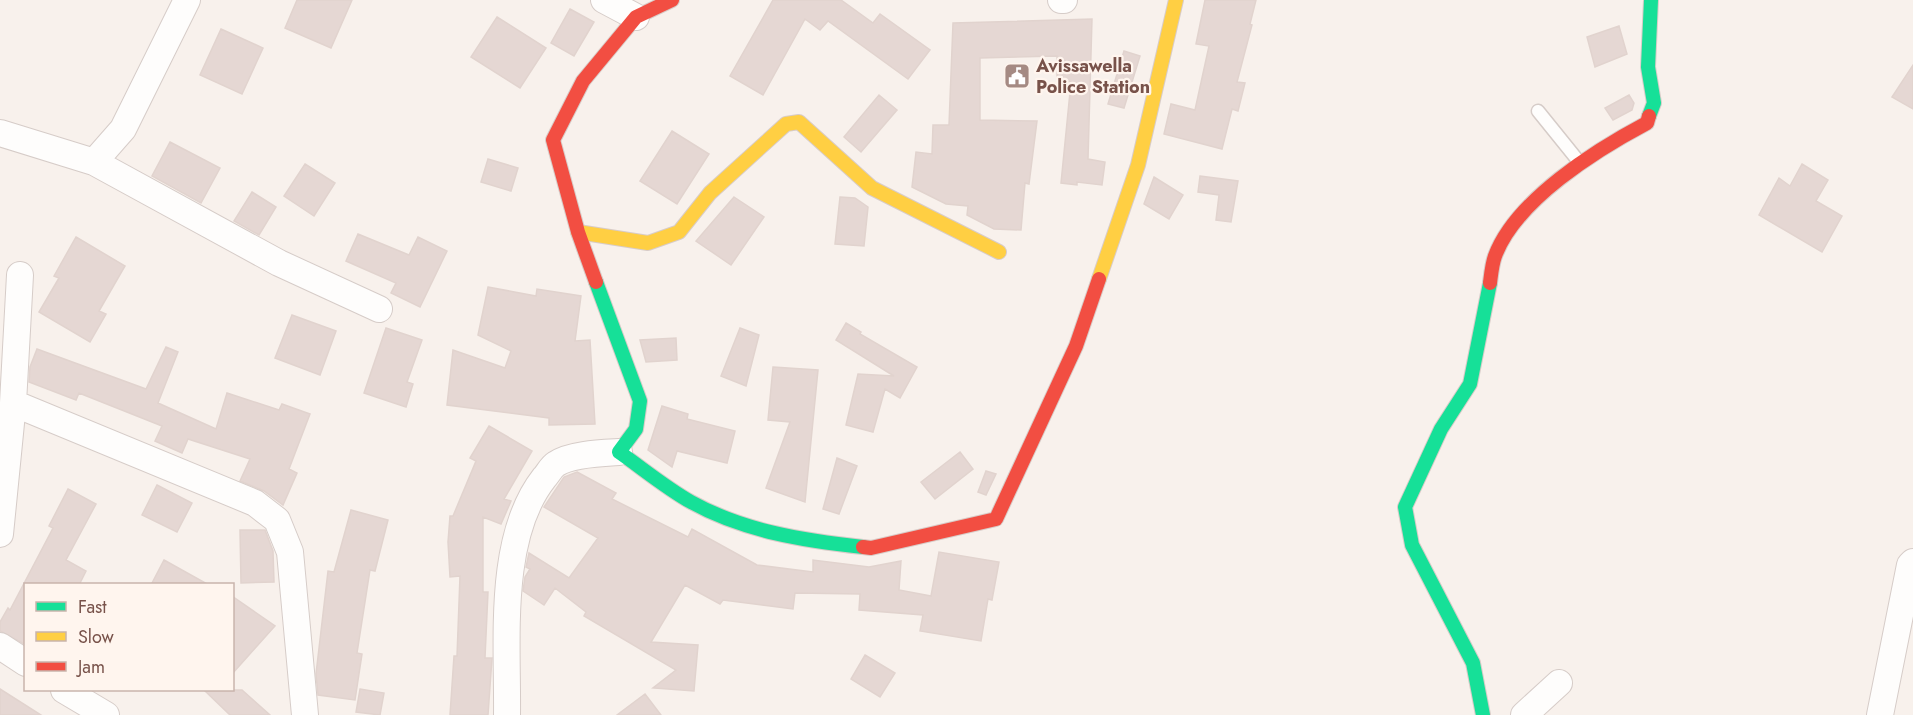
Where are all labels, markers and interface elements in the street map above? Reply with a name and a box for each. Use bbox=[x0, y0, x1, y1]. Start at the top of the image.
place label: Avissawella Police Station bbox=[1035, 53, 1150, 100]
public building icon: Avissawella Police Station bbox=[1002, 61, 1032, 91]
legend bbox=[24, 583, 234, 691]
text: Fast bbox=[78, 594, 107, 620]
text: Slow bbox=[78, 624, 115, 650]
text: Jam bbox=[76, 654, 105, 680]

